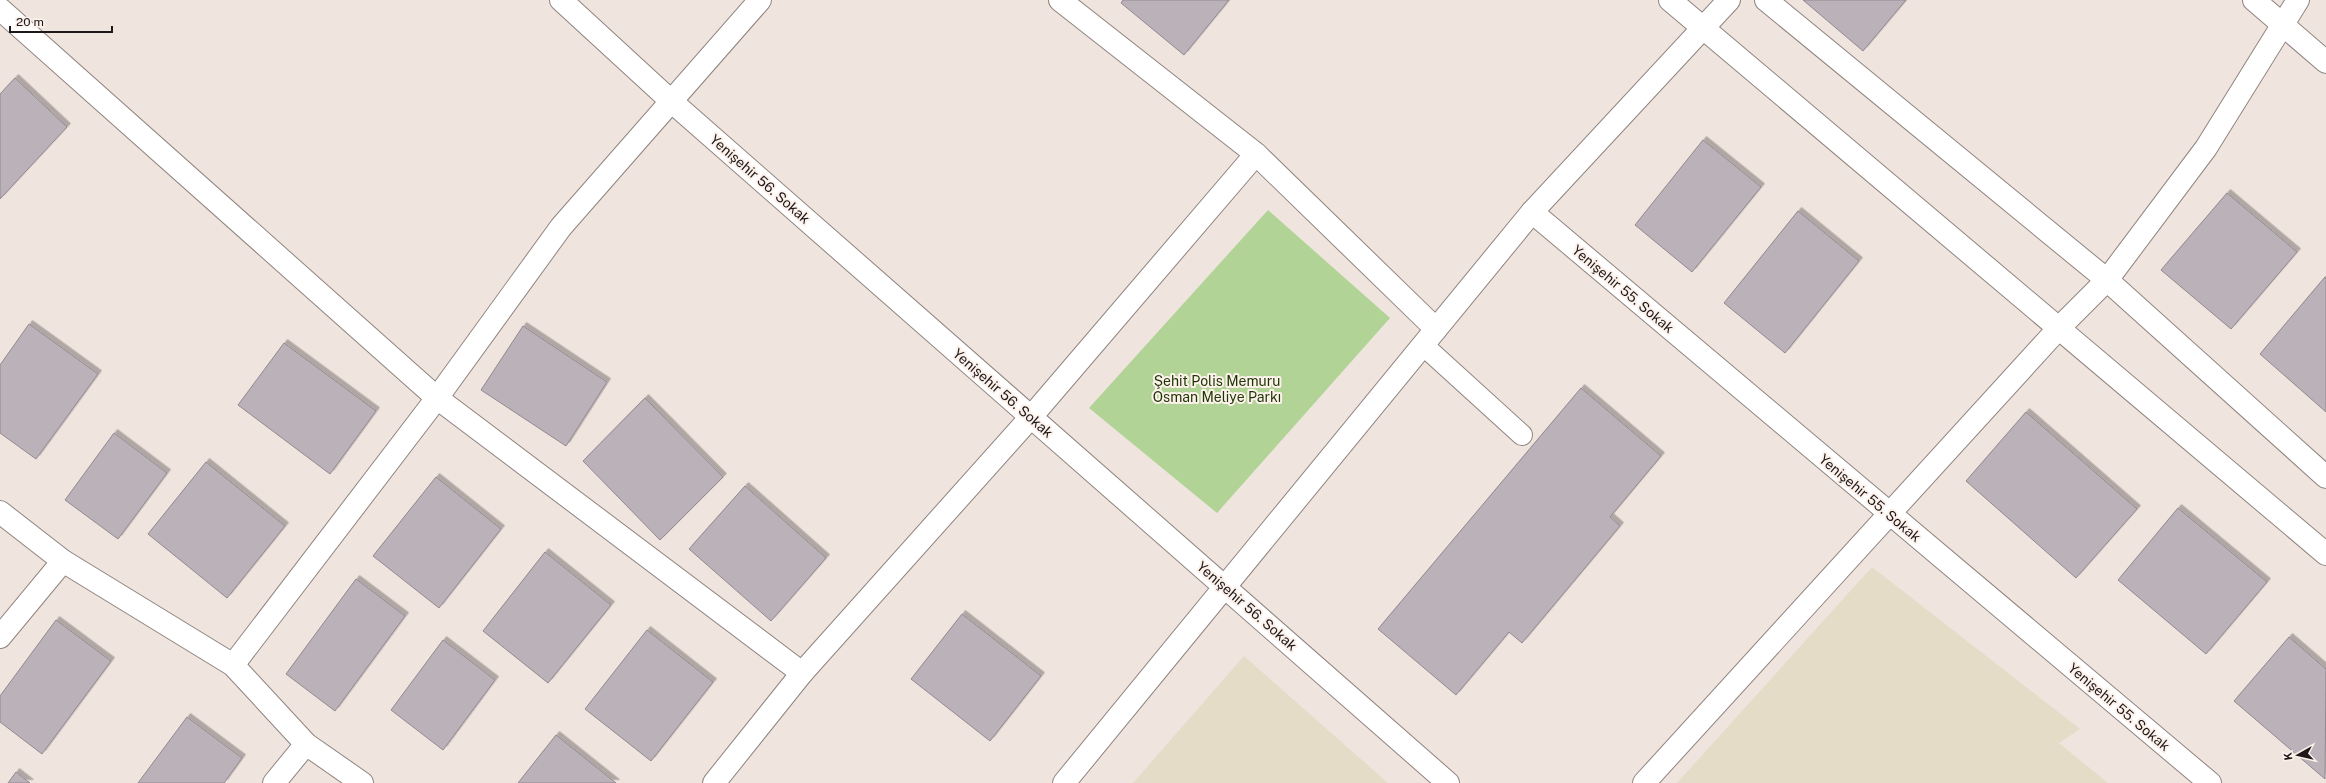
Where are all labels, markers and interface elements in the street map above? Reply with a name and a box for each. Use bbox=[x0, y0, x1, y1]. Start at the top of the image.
scale bar bbox=[10, 8, 112, 34]
text: 20 m bbox=[16, 15, 44, 29]
street label: Yenişehir 56. Sokak bbox=[707, 131, 813, 227]
street label: Yenişehir 55. Sokak bbox=[1569, 242, 1677, 336]
street label: Yenişehir 56. Sokak bbox=[950, 345, 1056, 441]
park label: Şehit Polis Memuru Osman Meliye Parkı bbox=[1153, 373, 1281, 405]
street label: Yenişehir 55. Sokak bbox=[1816, 451, 1924, 545]
street label: Yenişehir 56. Sokak bbox=[1194, 558, 1300, 654]
street label: Yenişehir 55. Sokak bbox=[2065, 660, 2173, 754]
north arrow bbox=[2278, 735, 2318, 775]
text: K bbox=[2282, 752, 2295, 761]

